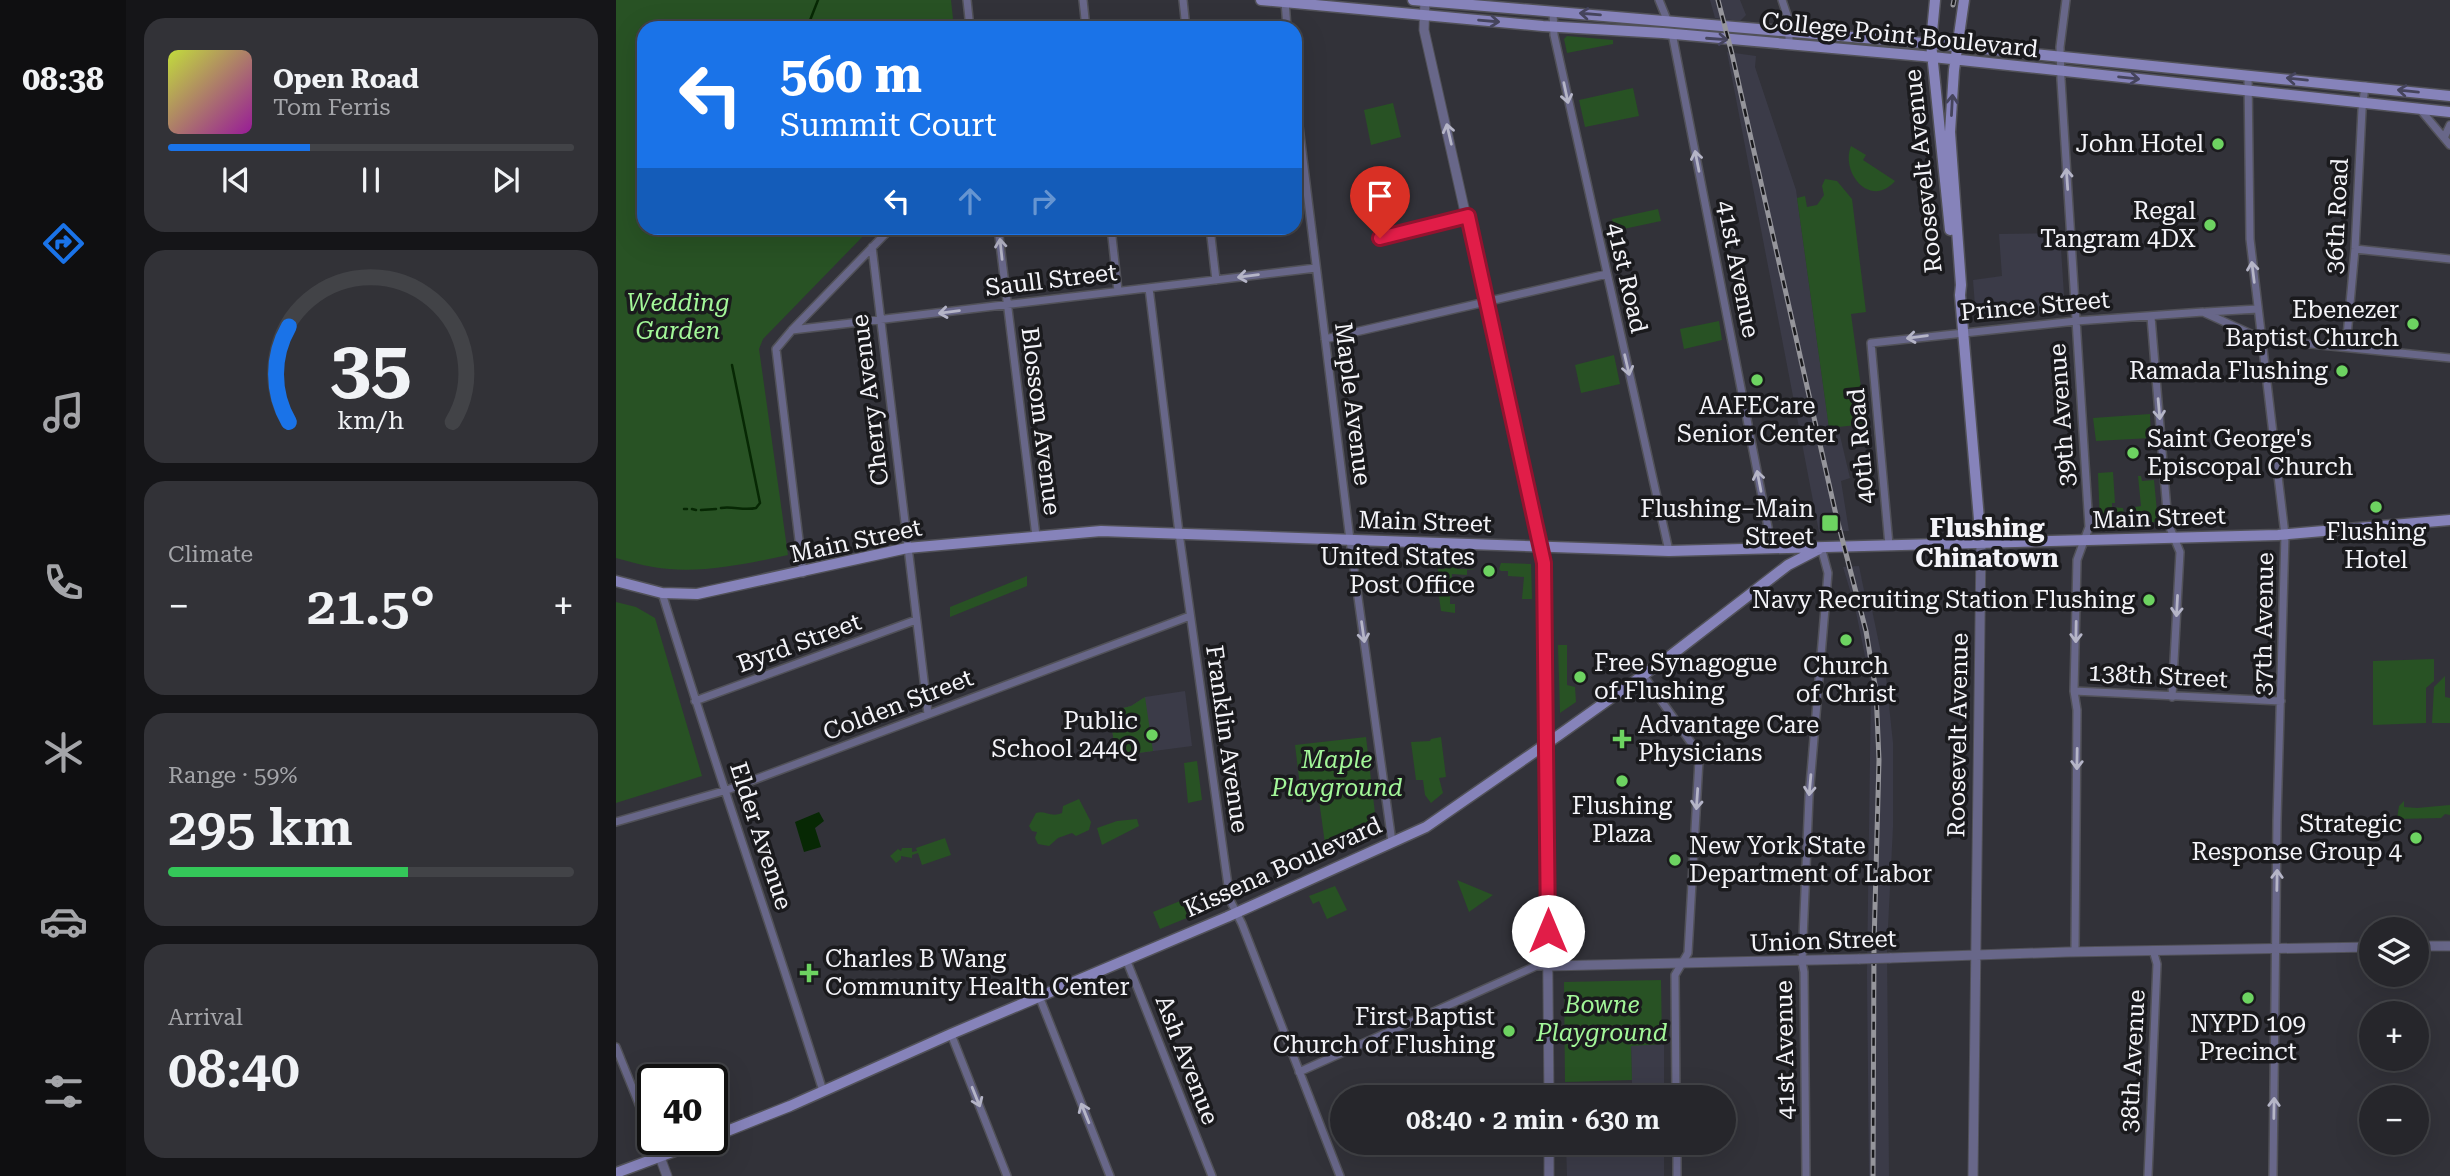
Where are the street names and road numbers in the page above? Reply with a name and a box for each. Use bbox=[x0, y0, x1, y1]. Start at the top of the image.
street label: College Point Boulevard bbox=[1760, 7, 2040, 63]
street label: Roosevelt Avenue bbox=[1898, 68, 1948, 274]
street label: 36th Road bbox=[2320, 157, 2354, 275]
street label: 41st Avenue bbox=[1711, 198, 1765, 340]
street label: 41st Road bbox=[1601, 220, 1653, 336]
street label: Saull Street bbox=[983, 258, 1119, 302]
street label: Prince Street bbox=[1959, 286, 2111, 326]
street label: Cherry Avenue bbox=[846, 313, 894, 487]
street label: Maple Avenue bbox=[1329, 321, 1377, 487]
street label: Blossom Avenue bbox=[1016, 325, 1066, 517]
street label: 39th Avenue bbox=[2043, 342, 2081, 488]
street label: 40th Road bbox=[1842, 387, 1880, 505]
street label: Main Street bbox=[2092, 502, 2226, 534]
street label: Main Street bbox=[1358, 506, 1492, 538]
street label: Main Street bbox=[788, 513, 924, 569]
street label: 37th Avenue bbox=[2249, 552, 2279, 696]
street label: Byrd Street bbox=[733, 608, 865, 678]
street label: Roosevelt Avenue bbox=[1942, 632, 1974, 838]
street label: Franklin Avenue bbox=[1200, 643, 1254, 835]
street label: 138th Street bbox=[2088, 658, 2229, 694]
street label: Colden Street bbox=[819, 664, 977, 746]
street label: Elder Avenue bbox=[724, 759, 798, 913]
street label: Kissena Boulevard bbox=[1180, 811, 1386, 923]
street label: Union Street bbox=[1749, 924, 1897, 958]
street label: 41st Avenue bbox=[1770, 980, 1800, 1120]
street label: 38th Avenue bbox=[2115, 989, 2151, 1133]
street label: Ash Avenue bbox=[1150, 991, 1224, 1129]

